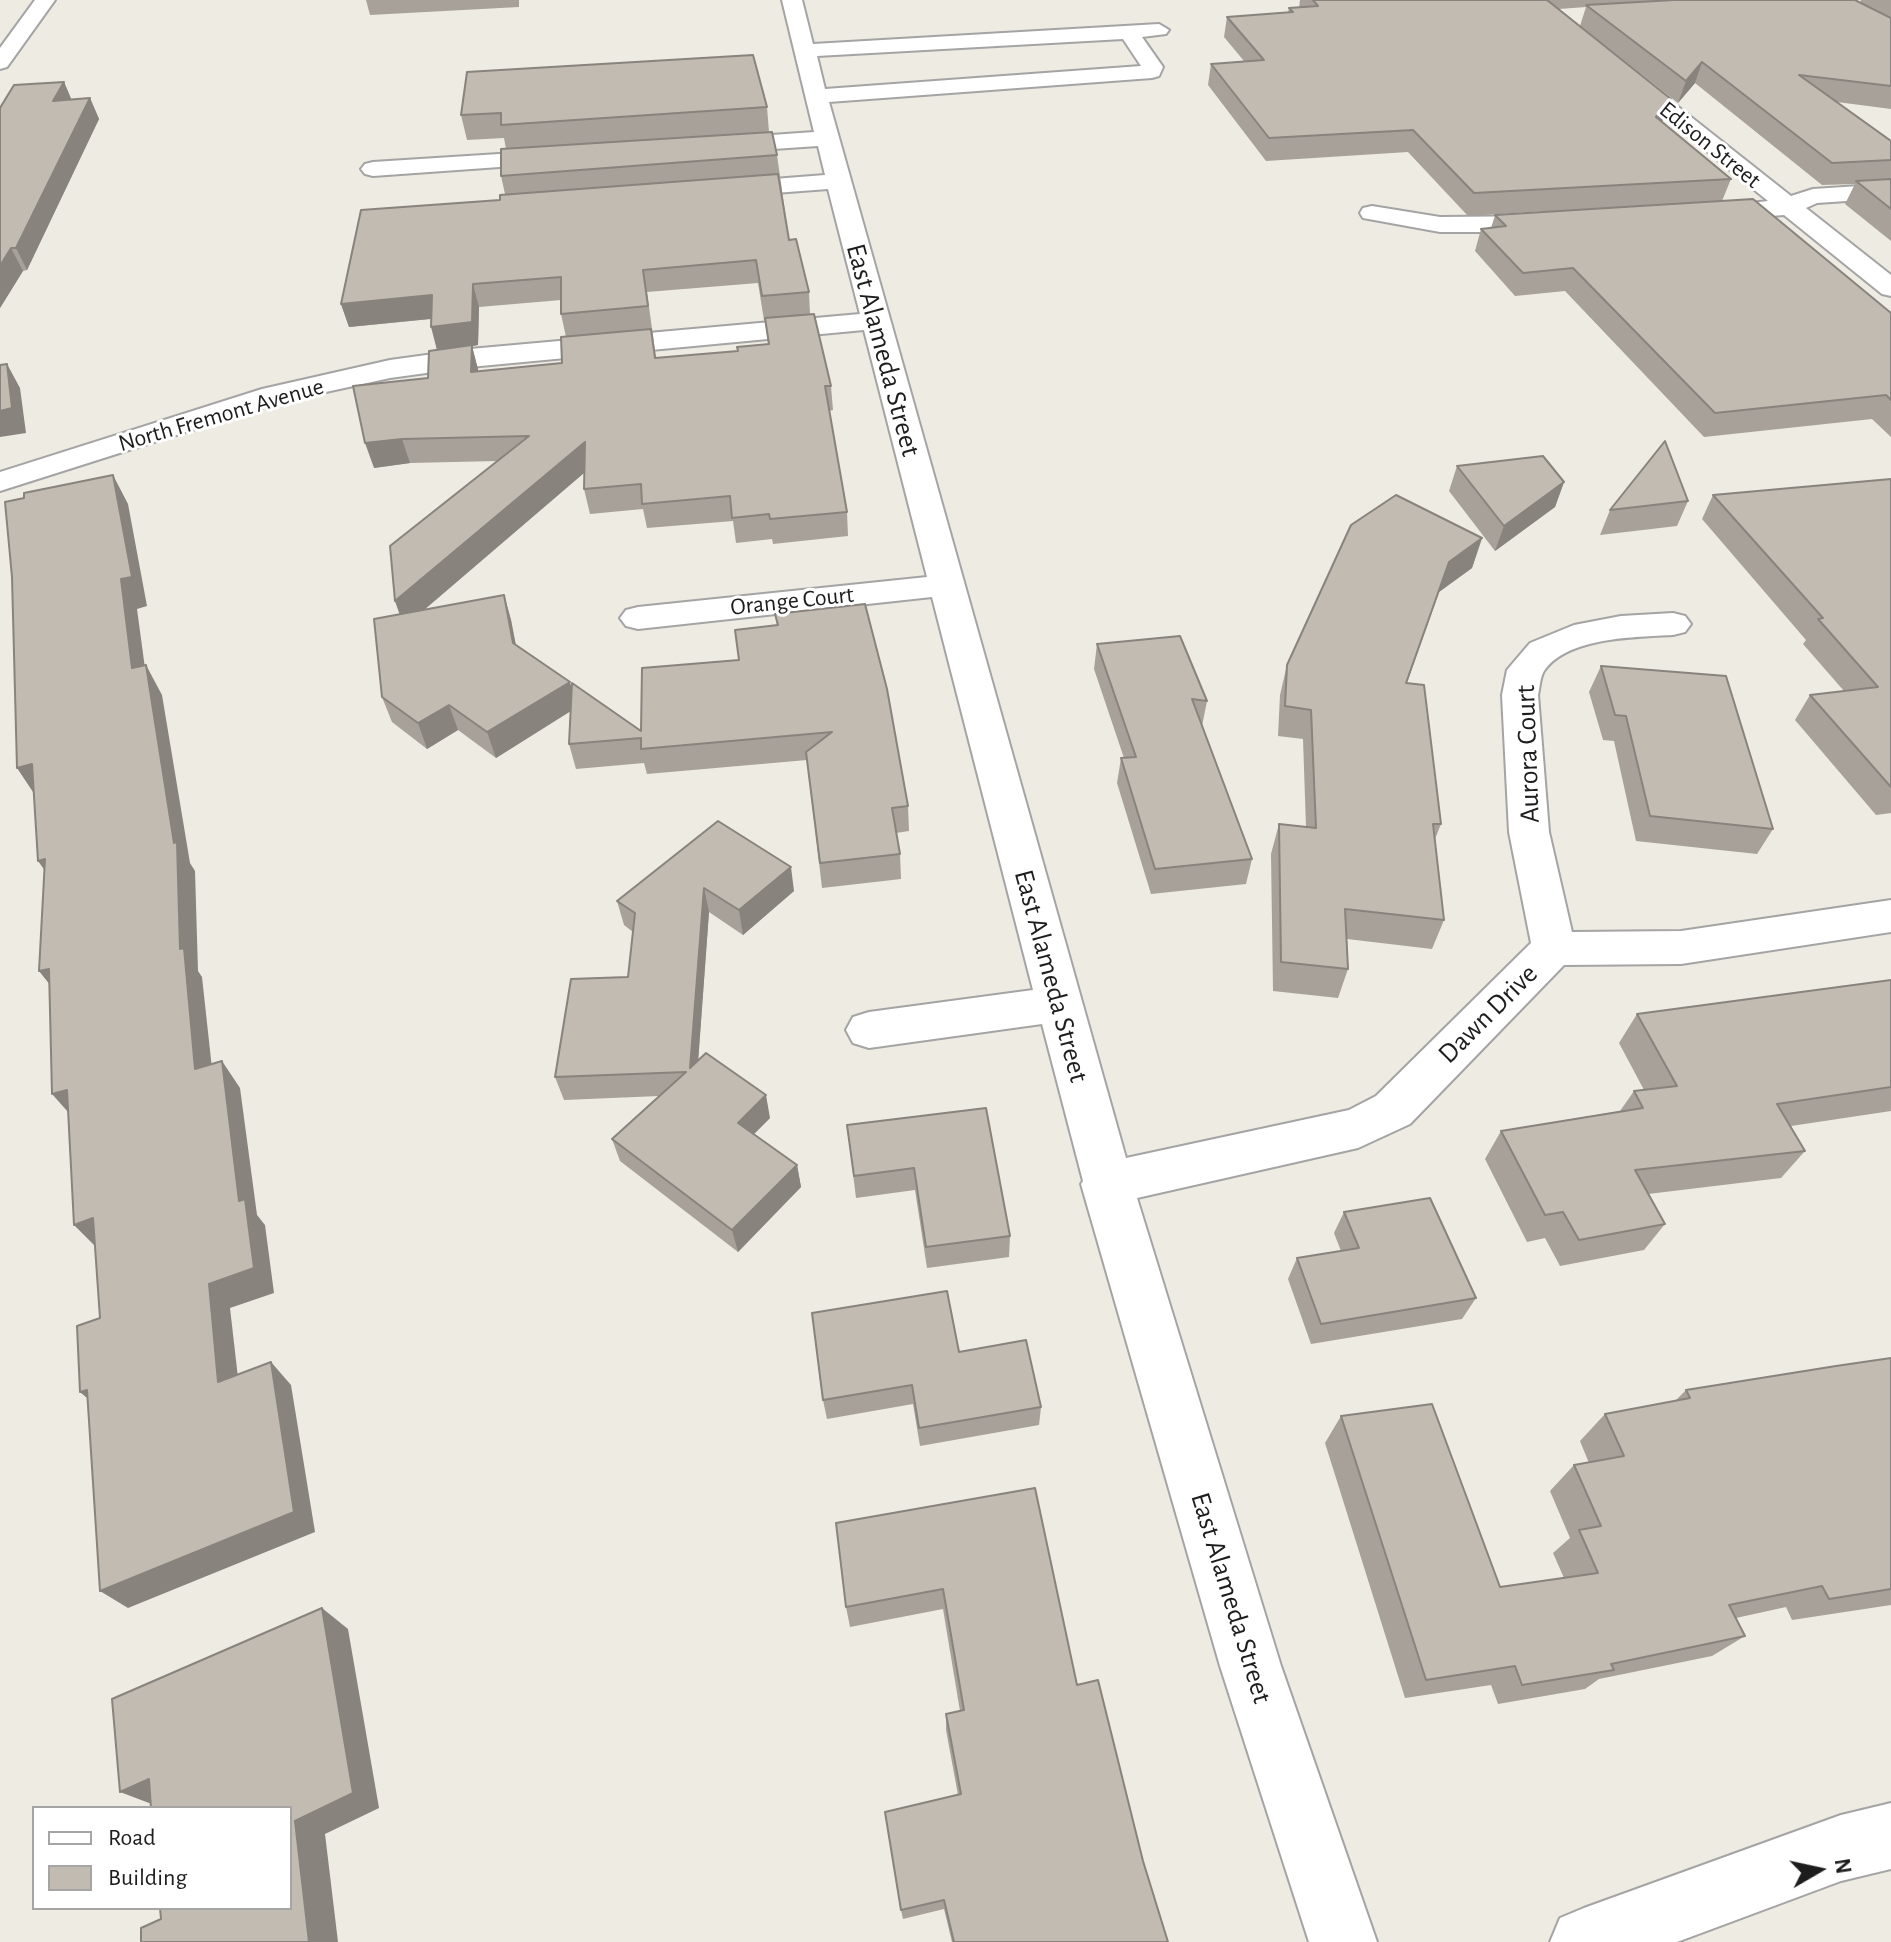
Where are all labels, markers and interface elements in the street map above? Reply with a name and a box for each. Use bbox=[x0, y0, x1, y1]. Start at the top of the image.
street label: Edison Street bbox=[1653, 95, 1767, 195]
street label: East Alameda Street bbox=[838, 240, 928, 460]
street label: North Fremont Avenue bbox=[115, 372, 327, 458]
street label: Orange Court bbox=[729, 580, 855, 622]
street label: Aurora Court bbox=[1509, 684, 1547, 824]
street label: East Alameda Street bbox=[1006, 866, 1096, 1086]
street label: Dawn Drive bbox=[1431, 957, 1545, 1071]
street label: East Alameda Street bbox=[1183, 1488, 1279, 1708]
legend bbox=[32, 1806, 292, 1910]
text: Road bbox=[108, 1826, 156, 1850]
north arrow bbox=[1779, 1830, 1859, 1910]
text: N bbox=[1831, 1857, 1855, 1876]
text: Building bbox=[108, 1866, 187, 1890]

